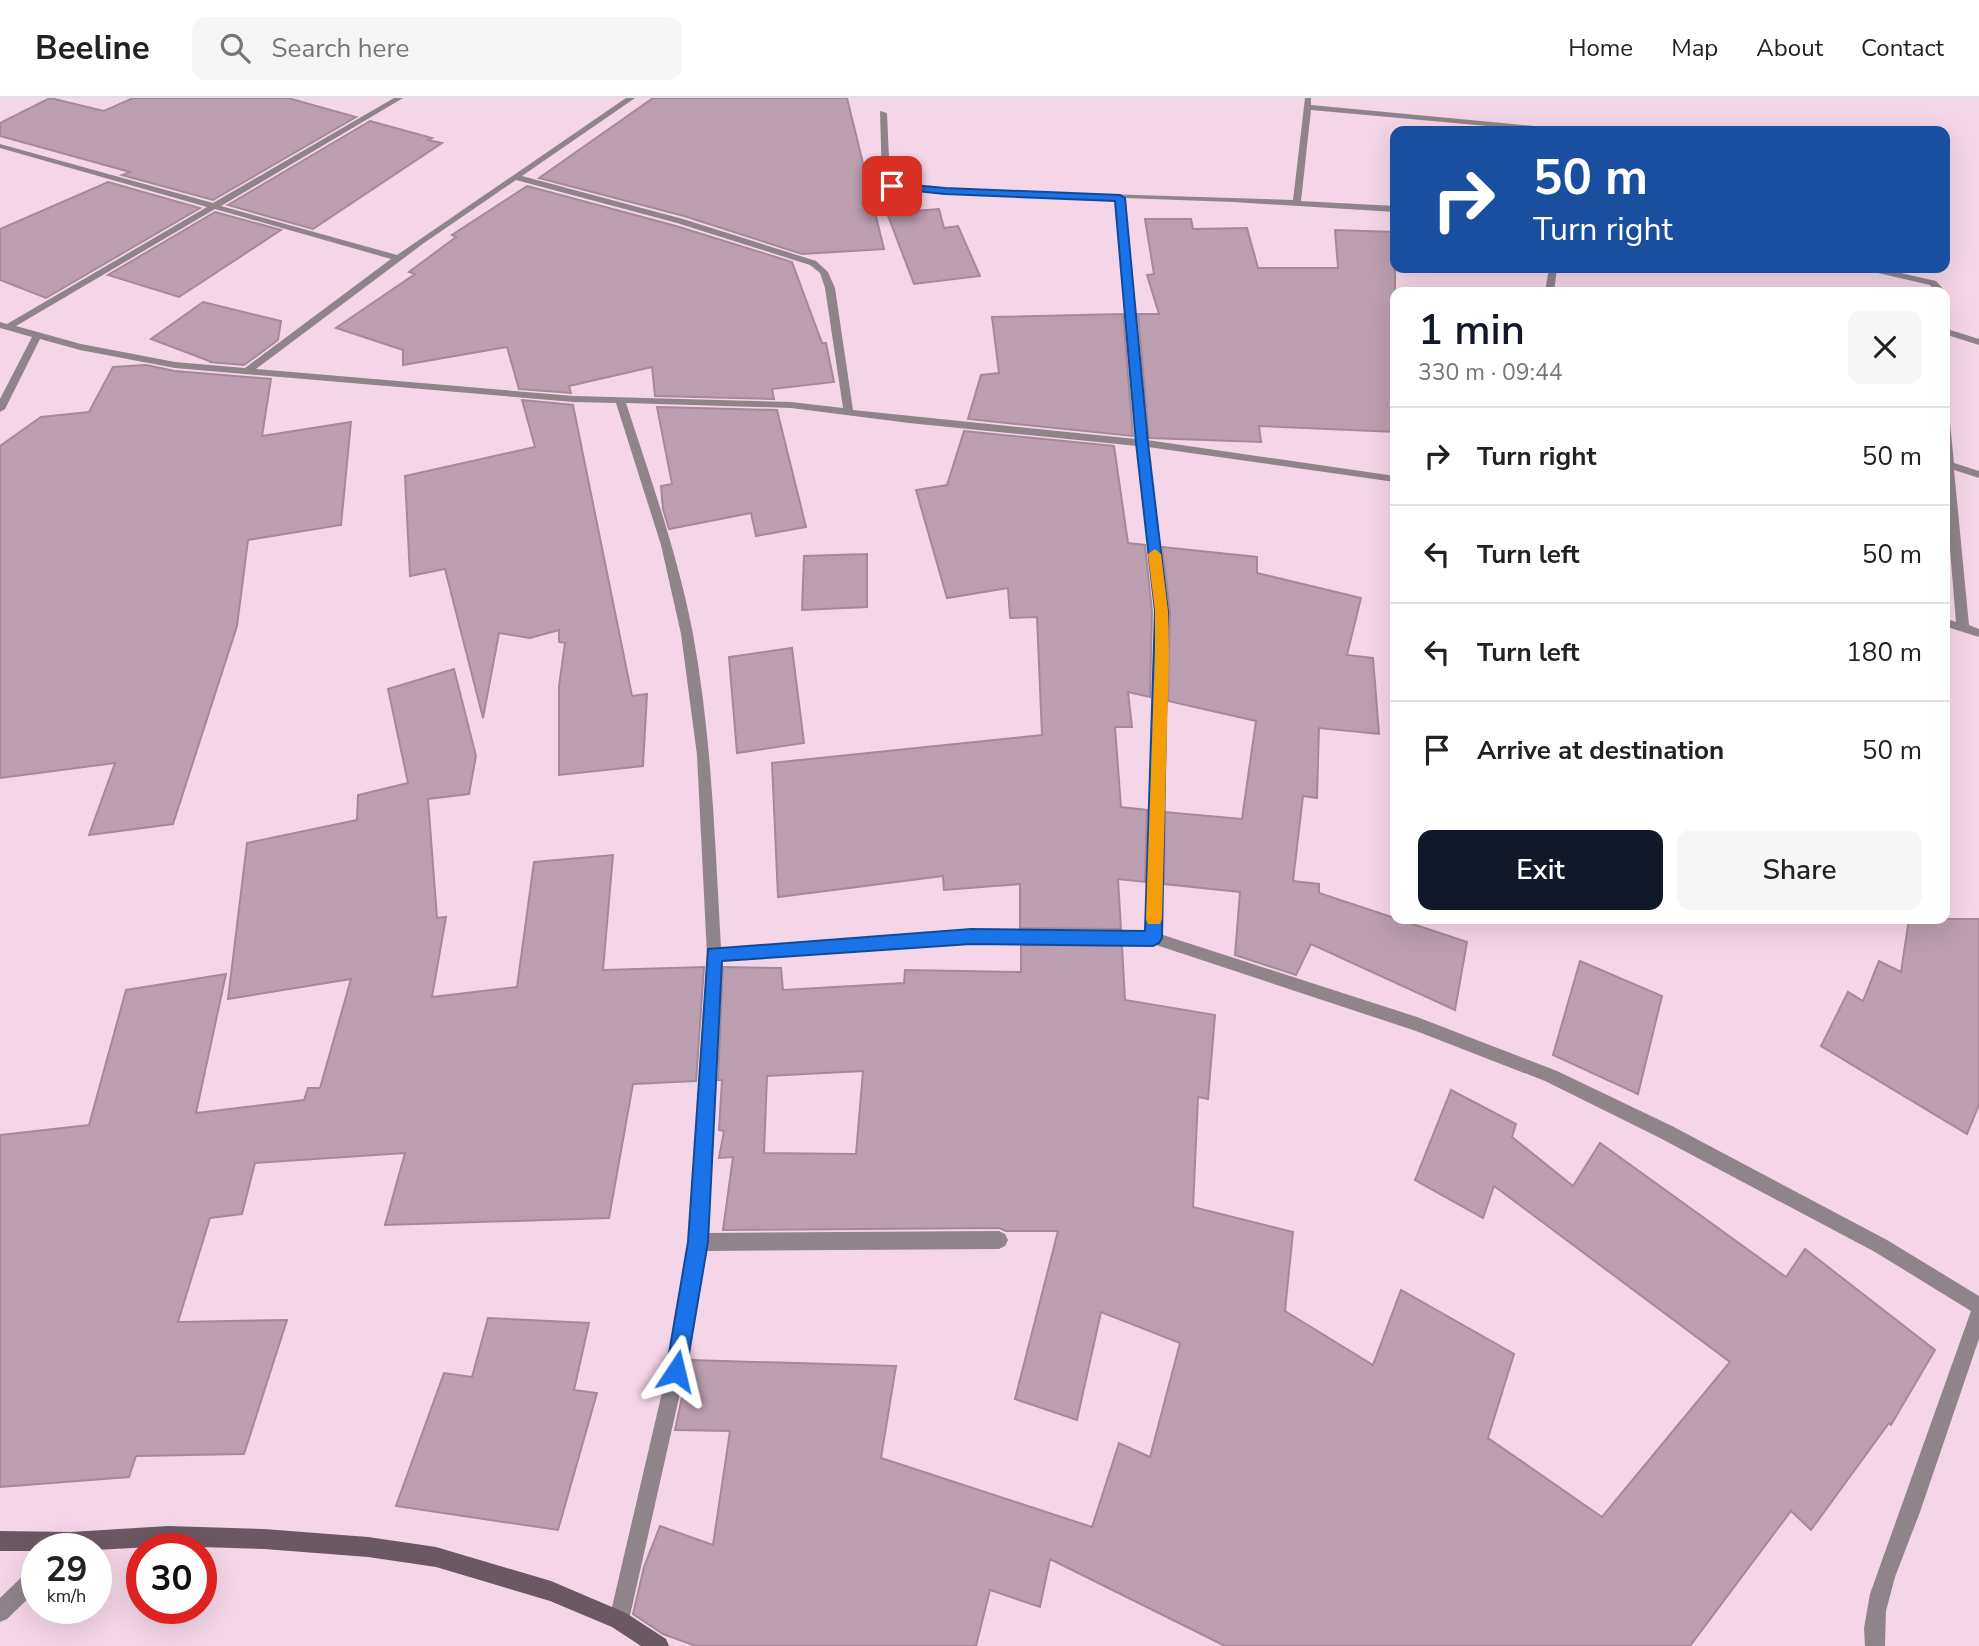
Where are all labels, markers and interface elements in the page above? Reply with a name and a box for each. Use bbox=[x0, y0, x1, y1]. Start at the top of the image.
search box bbox=[192, 17, 682, 80]
text: Beeline bbox=[35, 26, 150, 71]
icon: search bbox=[216, 29, 254, 67]
text: Search here bbox=[272, 31, 409, 66]
text: Home bbox=[1568, 32, 1633, 64]
text: Map bbox=[1671, 32, 1718, 64]
text: About bbox=[1756, 32, 1823, 64]
text: Contact bbox=[1861, 32, 1944, 64]
text: 50 m bbox=[1533, 144, 1648, 211]
icon: right bbox=[1418, 154, 1509, 245]
pin bbox=[862, 156, 922, 216]
icon: arrive bbox=[873, 167, 911, 205]
text: Turn right bbox=[1533, 208, 1673, 251]
text: 1 min bbox=[1418, 302, 1525, 359]
button: close bbox=[1848, 310, 1922, 384]
text: 330 m · 09:44 bbox=[1418, 357, 1563, 388]
icon: right bbox=[1418, 437, 1456, 475]
text: Turn right bbox=[1477, 439, 1596, 474]
text: 50 m bbox=[1862, 439, 1922, 474]
icon: left bbox=[1418, 535, 1456, 573]
text: Turn left bbox=[1477, 537, 1580, 572]
text: 50 m bbox=[1862, 537, 1922, 572]
icon: left bbox=[1418, 633, 1456, 671]
text: Turn left bbox=[1477, 635, 1580, 670]
text: 180 m bbox=[1846, 635, 1922, 670]
icon: arrive bbox=[1418, 731, 1456, 769]
text: Arrive at destination bbox=[1477, 733, 1724, 768]
text: 50 m bbox=[1862, 733, 1922, 768]
button: Exit bbox=[1418, 830, 1663, 910]
button: Share bbox=[1677, 830, 1922, 910]
position arrow bbox=[639, 1334, 713, 1408]
speed limit sign: 30 bbox=[126, 1533, 217, 1624]
text: 29 bbox=[45, 1546, 88, 1593]
text: km/h bbox=[47, 1584, 86, 1608]

